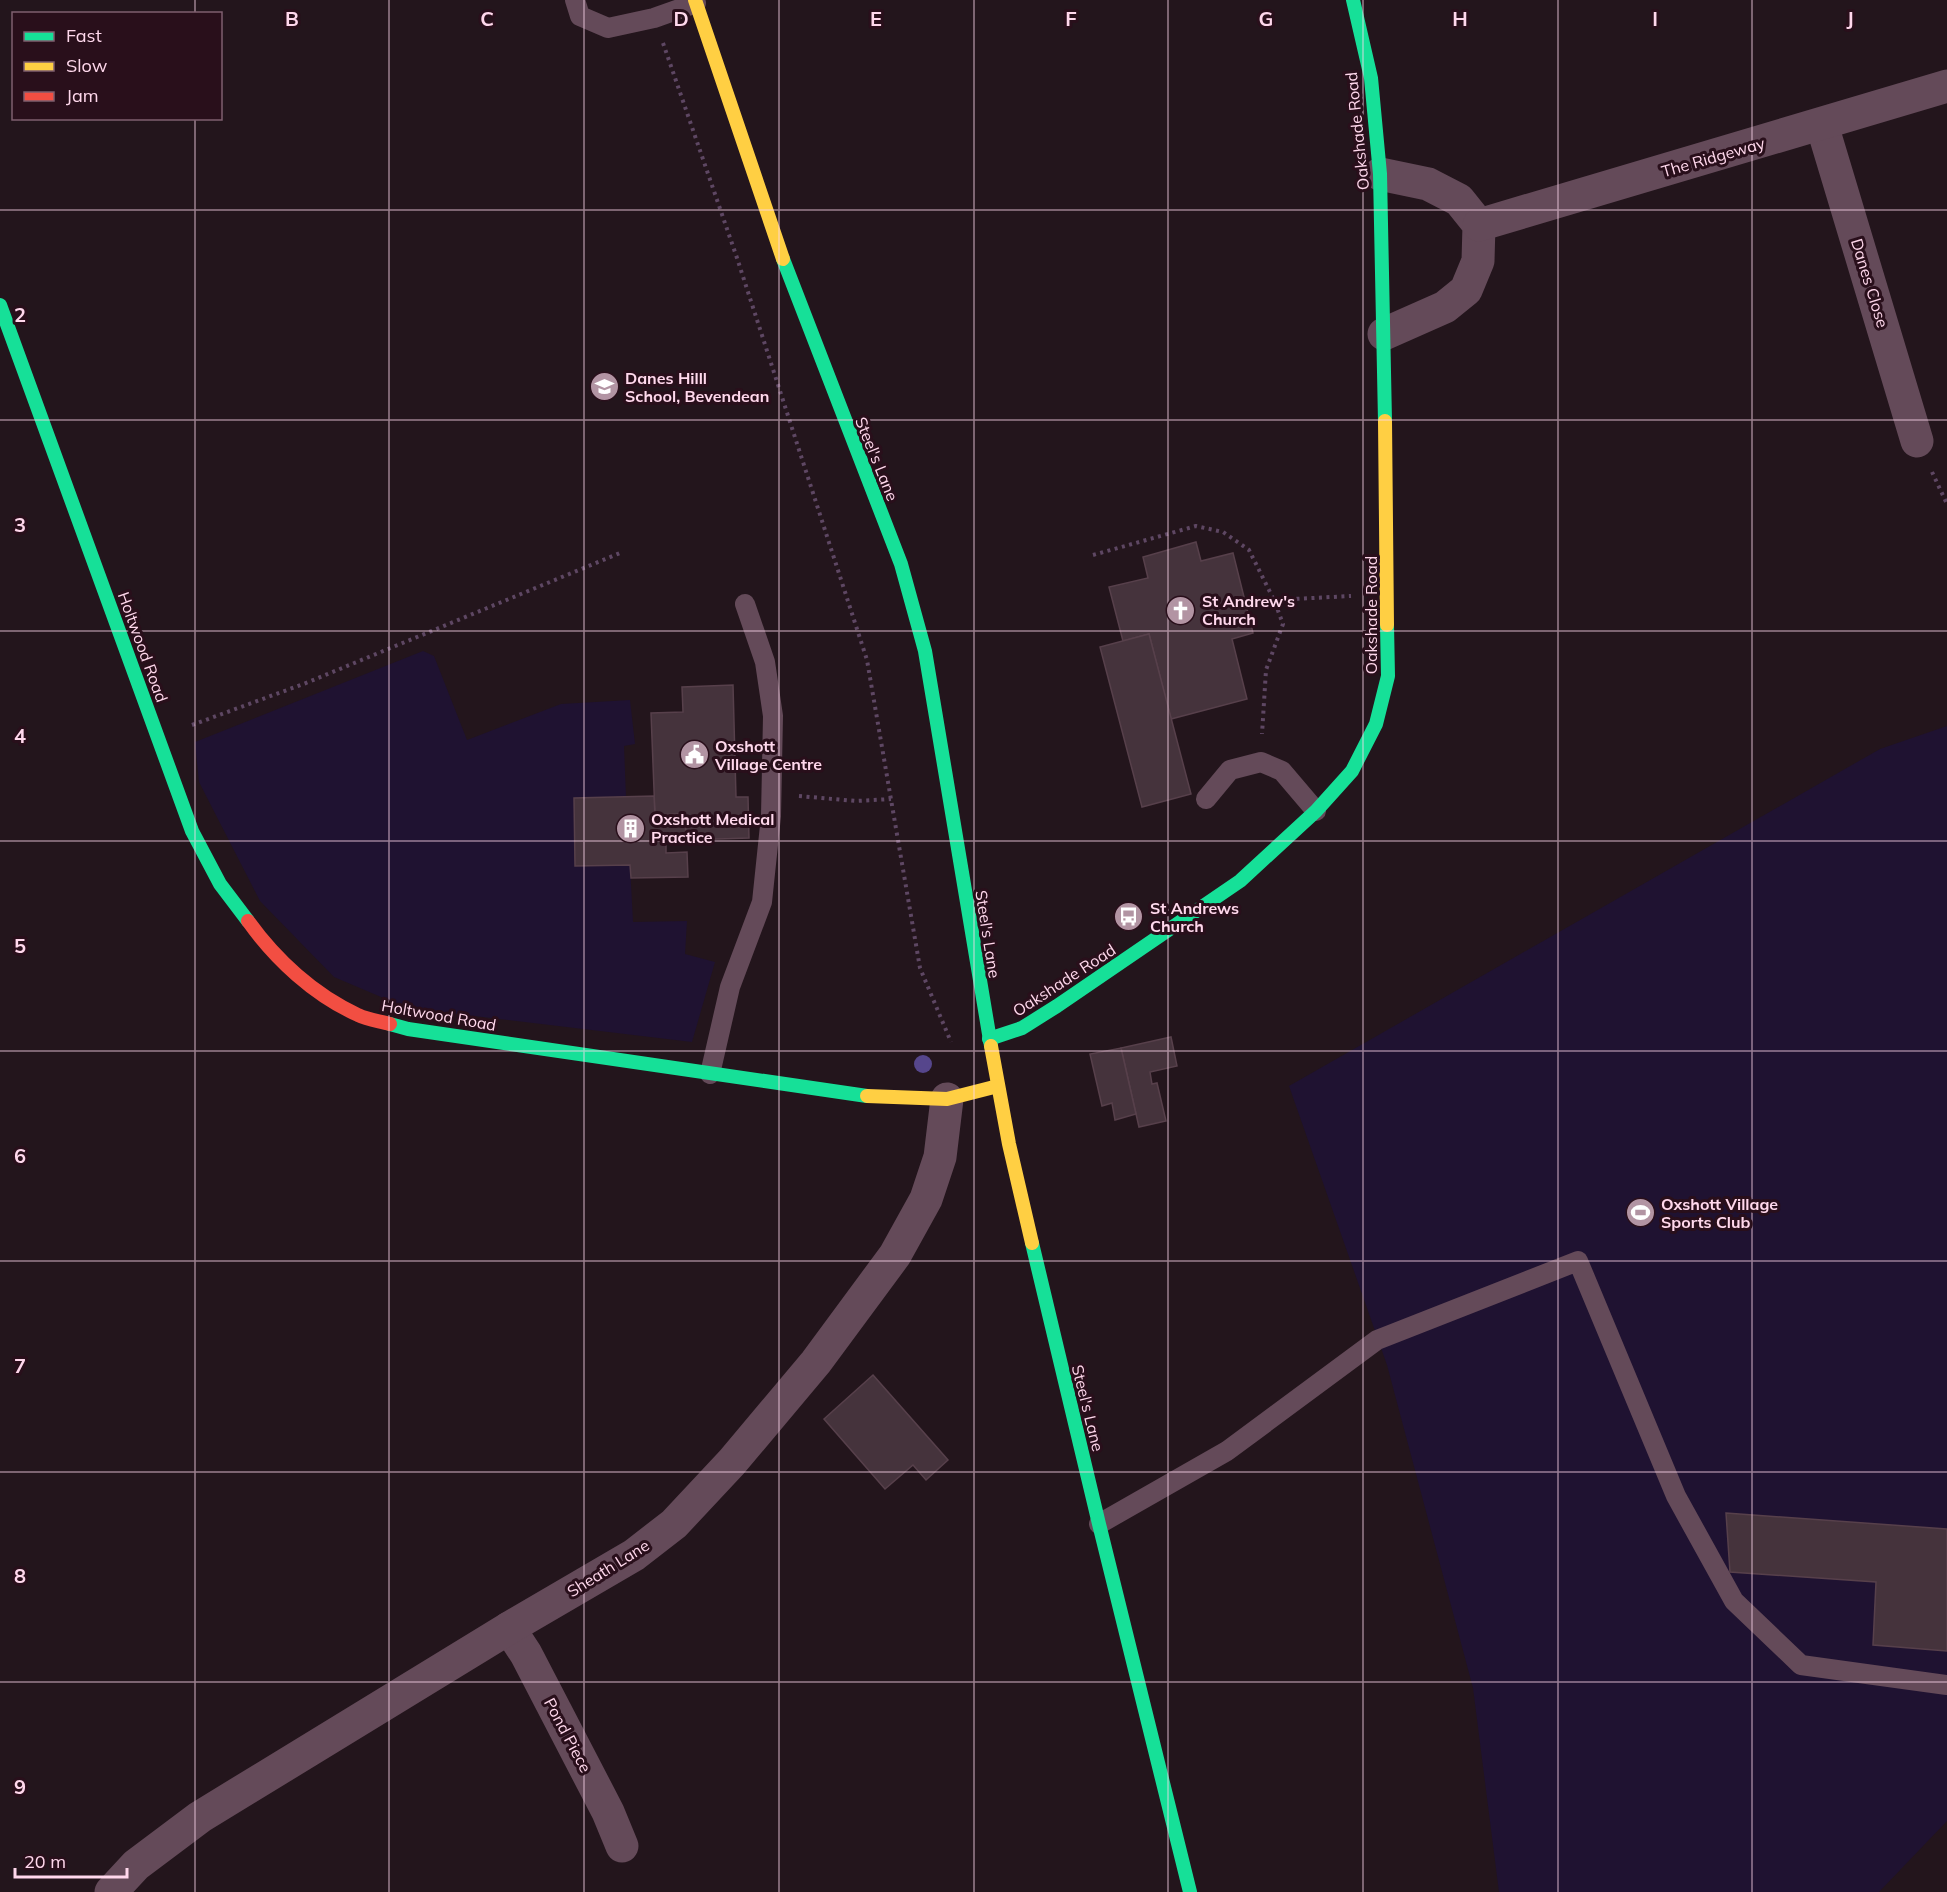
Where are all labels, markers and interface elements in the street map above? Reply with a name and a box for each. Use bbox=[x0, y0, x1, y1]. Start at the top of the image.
text: B bbox=[285, 6, 299, 31]
text: C bbox=[480, 6, 494, 31]
text: D bbox=[673, 6, 689, 31]
text: E bbox=[870, 6, 882, 31]
text: F bbox=[1065, 6, 1077, 31]
text: G bbox=[1259, 6, 1273, 31]
text: H bbox=[1452, 6, 1468, 31]
text: I bbox=[1652, 6, 1658, 31]
text: J bbox=[1846, 6, 1854, 31]
legend bbox=[12, 12, 222, 120]
text: Fast bbox=[66, 24, 102, 47]
text: Slow bbox=[66, 54, 108, 77]
street label: Oakshade Road bbox=[1341, 71, 1373, 191]
text: Jam bbox=[66, 84, 99, 107]
street label: The Ridgeway bbox=[1659, 133, 1767, 181]
street label: Danes Close bbox=[1847, 236, 1893, 330]
text: 2 bbox=[14, 302, 26, 327]
place label: Danes Hilll School, Bevendean bbox=[625, 368, 769, 406]
school or university icon: Danes Hilll School, Bevendean bbox=[588, 371, 620, 403]
street label: Steel's Lane bbox=[851, 414, 903, 504]
text: 3 bbox=[14, 512, 26, 537]
street label: Oakshade Road bbox=[1361, 556, 1381, 674]
street label: Holtwood Road bbox=[114, 589, 172, 705]
place label: St Andrew's Church bbox=[1202, 591, 1295, 629]
church icon: St Andrew's Church bbox=[1165, 594, 1197, 626]
text: 4 bbox=[14, 723, 26, 748]
place label: Oxshott Village Centre bbox=[714, 736, 822, 774]
public building icon: Oxshott Village Centre bbox=[678, 739, 710, 771]
place label: Oxshott Medical Practice bbox=[651, 809, 774, 847]
building icon: Oxshott Medical Practice bbox=[614, 812, 646, 844]
street label: Steel's Lane bbox=[971, 889, 1005, 979]
place label: St Andrews Church bbox=[1150, 898, 1239, 936]
bus stop icon: St Andrews Church bbox=[1113, 901, 1145, 933]
text: 5 bbox=[14, 933, 26, 958]
street label: Oakshade Road bbox=[1009, 939, 1119, 1021]
street label: Holtwood Road bbox=[380, 995, 498, 1035]
text: 6 bbox=[14, 1143, 26, 1168]
place label: Oxshott Village Sports Club bbox=[1661, 1194, 1778, 1232]
sports icon: Oxshott Village Sports Club bbox=[1624, 1197, 1656, 1229]
text: 7 bbox=[14, 1353, 26, 1378]
street label: Steel's Lane bbox=[1068, 1363, 1108, 1453]
street label: Sheath Lane bbox=[563, 1535, 653, 1601]
text: 8 bbox=[14, 1563, 26, 1588]
street label: Pond Piece bbox=[540, 1694, 596, 1776]
text: 9 bbox=[14, 1774, 26, 1799]
scale bar bbox=[15, 1841, 128, 1879]
text: 20 m bbox=[24, 1850, 66, 1873]

